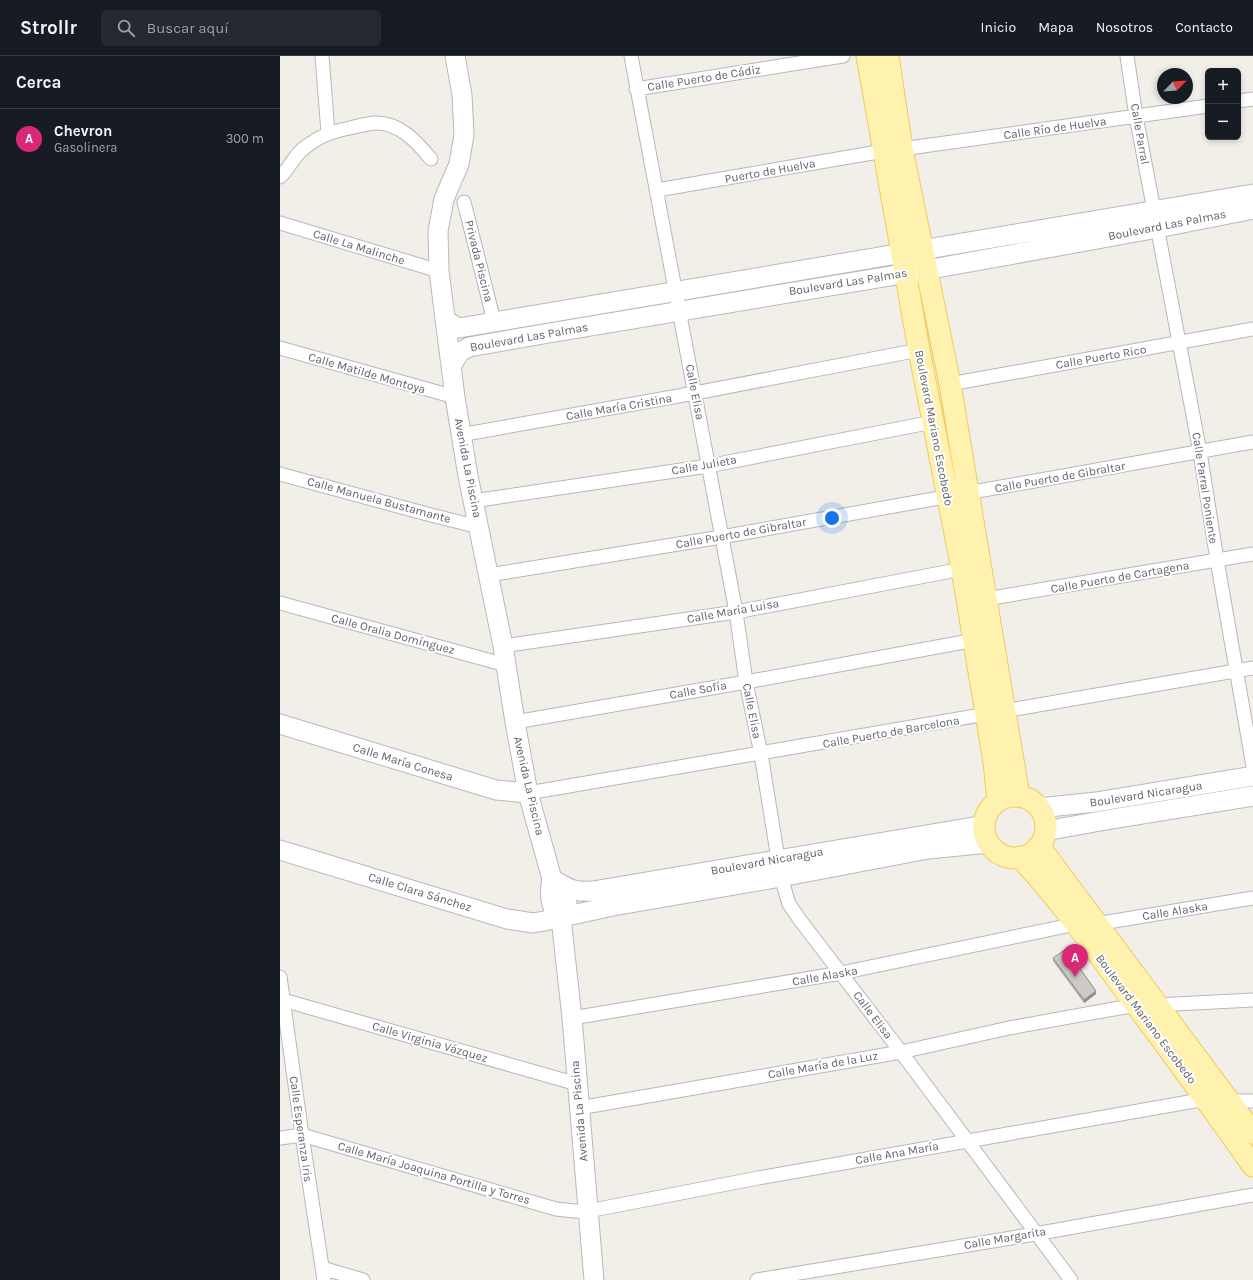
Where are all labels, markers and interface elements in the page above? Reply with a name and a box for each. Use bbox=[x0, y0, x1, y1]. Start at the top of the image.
search box bbox=[101, 10, 381, 46]
text: Strollr bbox=[20, 17, 77, 39]
icon: search bbox=[115, 17, 137, 39]
text: Buscar aquí bbox=[147, 19, 229, 37]
text: Inicio bbox=[981, 19, 1016, 36]
text: Mapa bbox=[1038, 19, 1074, 36]
text: Nosotros bbox=[1096, 19, 1153, 36]
text: Contacto bbox=[1175, 19, 1233, 36]
street label: Calle Puerto de Cádiz bbox=[646, 62, 762, 94]
north arrow bbox=[1157, 68, 1193, 104]
map controls bbox=[1205, 68, 1241, 140]
button: + bbox=[1205, 68, 1241, 104]
text: Cerca bbox=[16, 72, 61, 92]
street label: Calle Parral bbox=[1128, 102, 1152, 166]
button: − bbox=[1205, 104, 1241, 140]
street label: Calle Río de Huelva bbox=[1003, 114, 1107, 142]
text: Chevron bbox=[54, 122, 112, 140]
text: A bbox=[25, 131, 33, 146]
text: 300 m bbox=[226, 131, 264, 146]
text: Gasolinera bbox=[54, 140, 117, 155]
street label: Puerto de Huelva bbox=[724, 156, 816, 186]
street label: Boulevard Las Palmas bbox=[1107, 207, 1227, 243]
street label: Privada Piscina bbox=[462, 219, 496, 303]
street label: Calle La Malinche bbox=[311, 226, 407, 268]
street label: Boulevard Las Palmas bbox=[788, 266, 908, 298]
street label: Boulevard Las Palmas bbox=[469, 320, 589, 354]
street label: Calle Puerto Rico bbox=[1055, 342, 1147, 372]
street label: Boulevard Mariano Escobedo bbox=[912, 349, 956, 507]
street label: Calle Matilde Montoya bbox=[307, 350, 427, 396]
street label: Calle Elisa bbox=[683, 363, 707, 421]
street label: Calle María Cristina bbox=[565, 391, 673, 423]
street label: Avenida La Piscina bbox=[451, 417, 485, 519]
street label: Calle Parral Poniente bbox=[1189, 431, 1221, 545]
street label: Calle Julieta bbox=[670, 452, 738, 478]
street label: Calle Puerto de Gibraltar bbox=[994, 459, 1127, 495]
street label: Calle Manuela Bustamante bbox=[306, 474, 452, 526]
your location bbox=[822, 508, 842, 528]
street label: Calle Puerto de Gibraltar bbox=[675, 515, 808, 551]
street label: Calle Puerto de Cartagena bbox=[1050, 558, 1190, 596]
street label: Calle María Luisa bbox=[686, 596, 780, 626]
street label: Calle Oralia Domínguez bbox=[330, 611, 457, 657]
street label: Calle Sofía bbox=[668, 678, 728, 702]
street label: Calle Elisa bbox=[740, 682, 764, 740]
street label: Calle Puerto de Barcelona bbox=[822, 713, 960, 751]
street label: Avenida La Piscina bbox=[511, 735, 547, 837]
street label: Calle María Conesa bbox=[351, 740, 455, 784]
street label: Boulevard Nicaragua bbox=[1089, 778, 1203, 810]
street label: Boulevard Nicaragua bbox=[710, 844, 824, 878]
street label: Calle Clara Sánchez bbox=[367, 870, 474, 914]
street label: Calle Alaska bbox=[1141, 899, 1209, 923]
pin: A bbox=[1062, 944, 1088, 977]
street label: Boulevard Mariano Escobedo bbox=[1093, 952, 1199, 1086]
street label: Calle Alaska bbox=[791, 963, 859, 989]
street label: Calle Elisa bbox=[850, 988, 896, 1042]
street label: Calle Virginia Vázquez bbox=[371, 1019, 490, 1065]
street label: Calle María de la Luz bbox=[767, 1048, 879, 1082]
street label: Avenida La Piscina bbox=[568, 1060, 590, 1162]
street label: Calle Esperanza Iris bbox=[287, 1075, 315, 1183]
street label: Calle María Joaquina Portilla y Torres bbox=[336, 1139, 532, 1207]
street label: Calle Ana María bbox=[854, 1139, 940, 1167]
street label: Calle Margarita bbox=[963, 1224, 1047, 1252]

